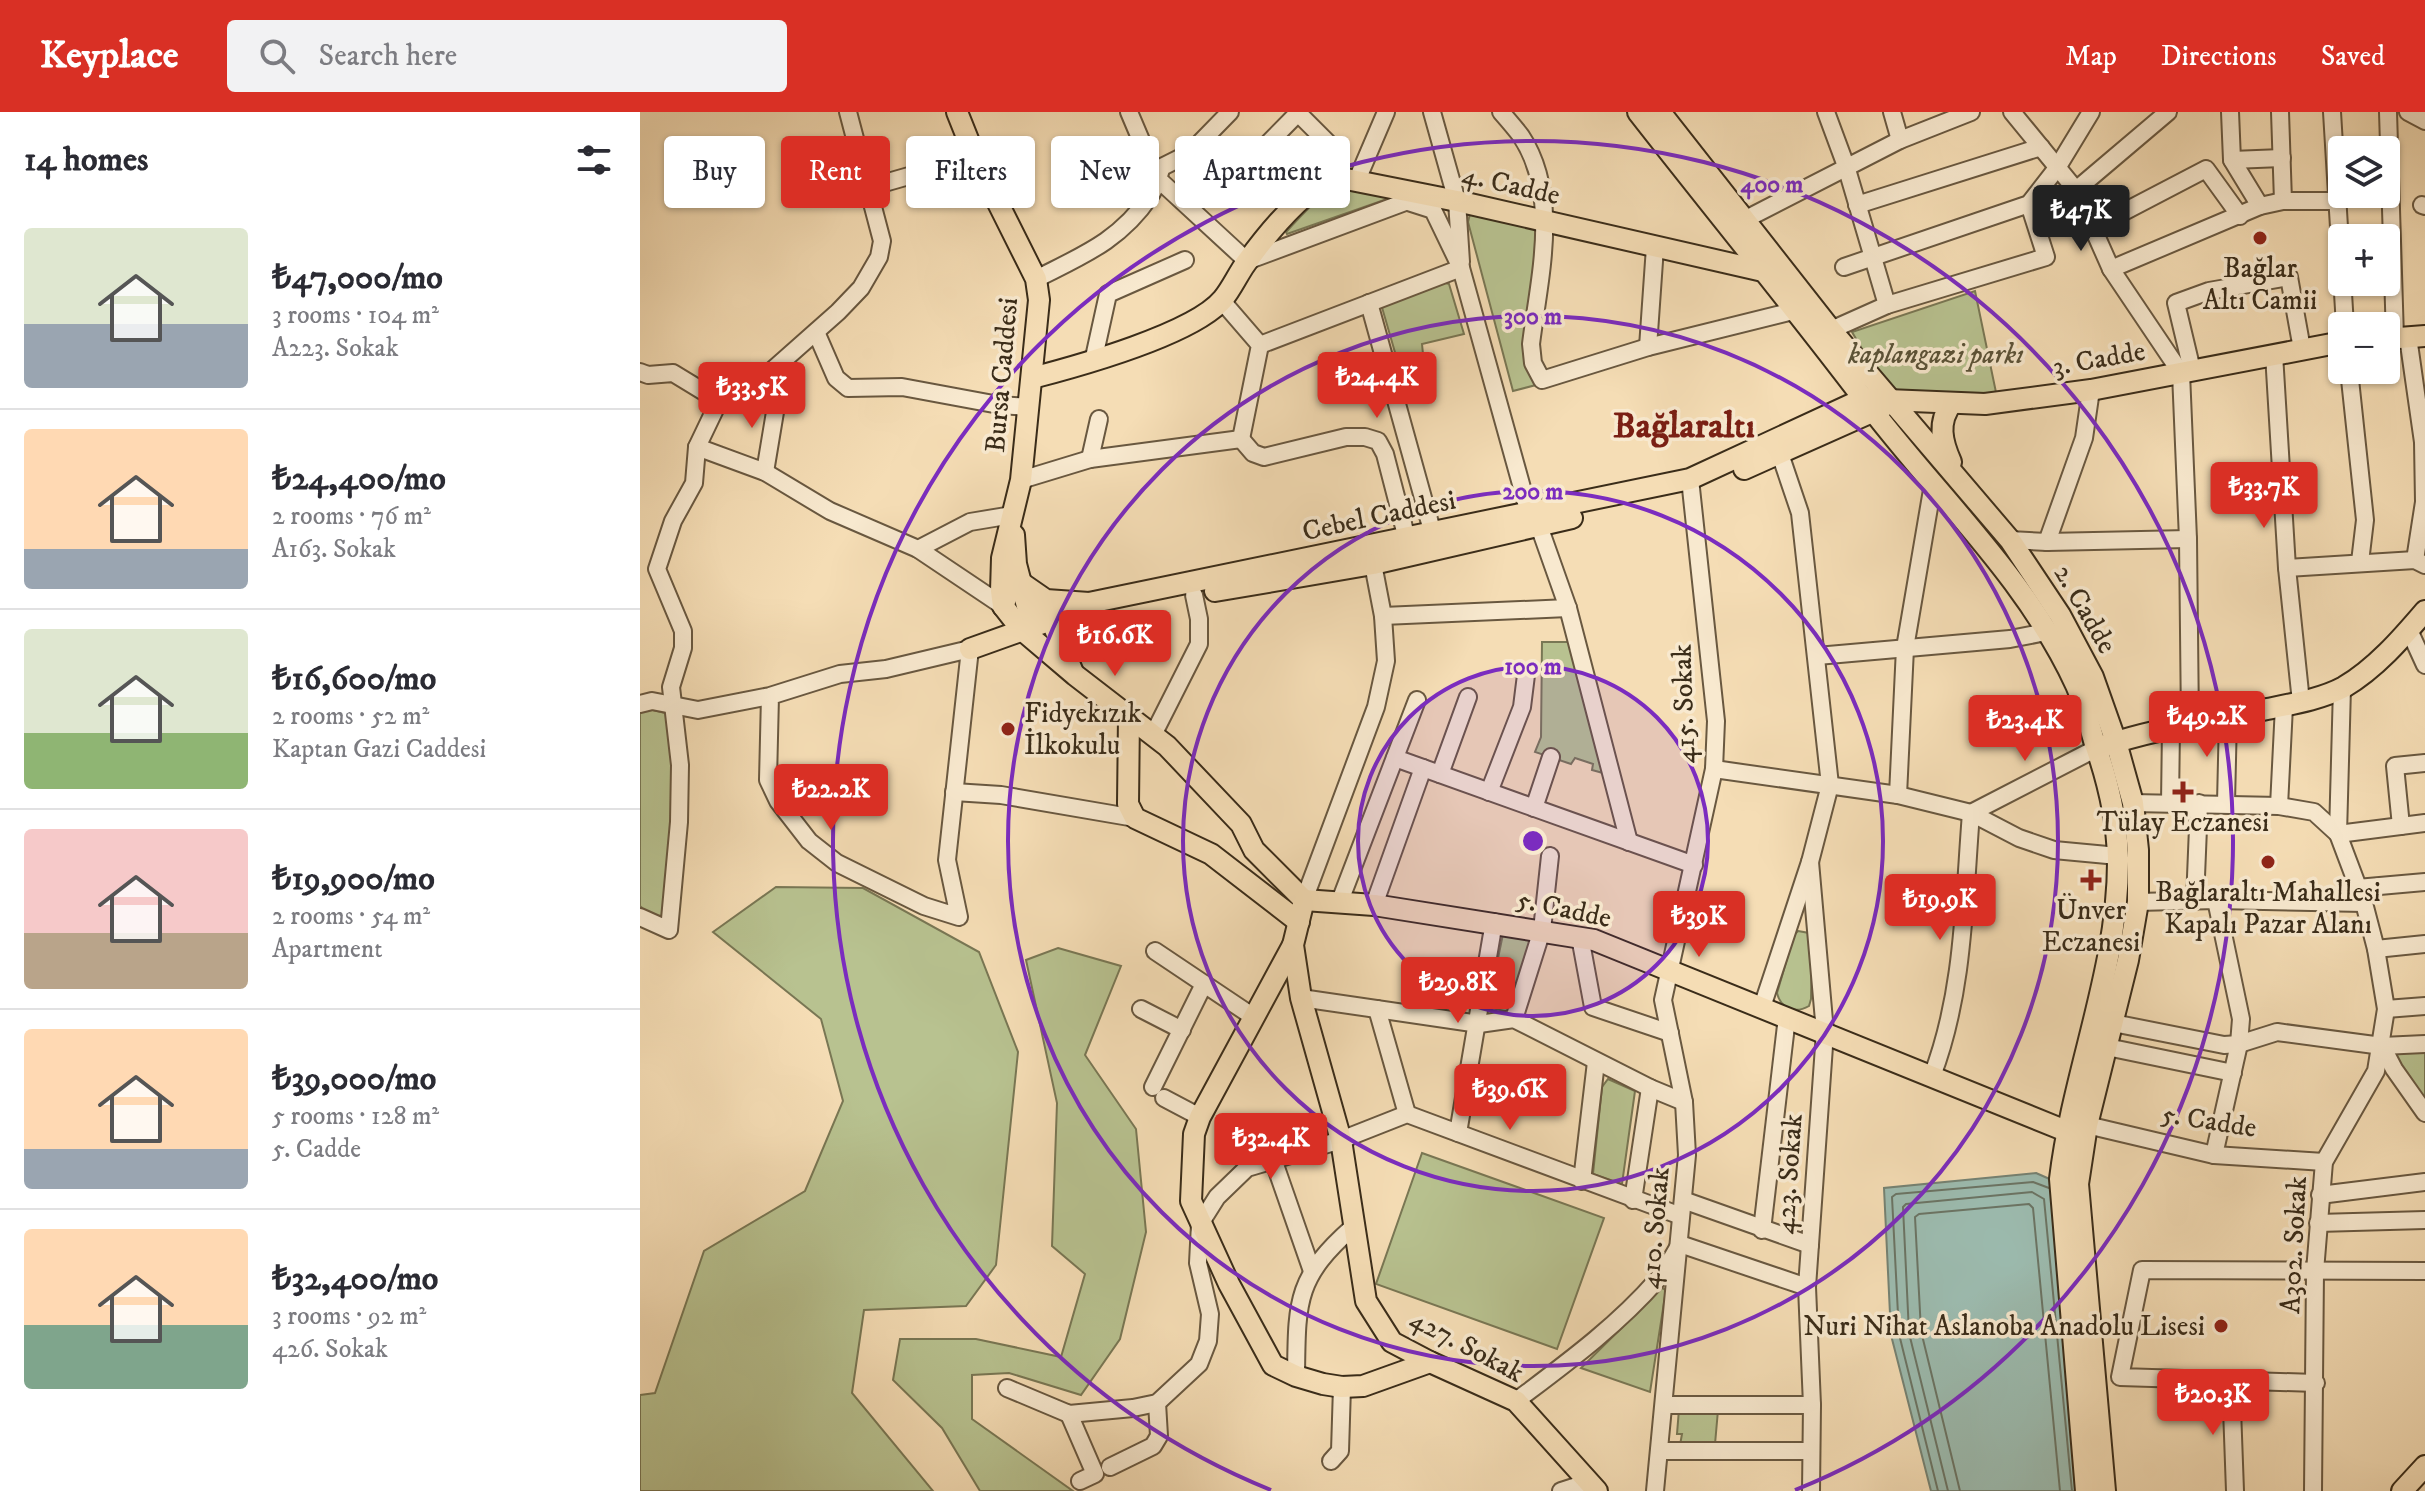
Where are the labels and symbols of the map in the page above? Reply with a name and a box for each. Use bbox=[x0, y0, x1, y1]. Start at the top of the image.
street label: 4. Cadde bbox=[1459, 157, 1563, 213]
text: 400 m bbox=[1741, 170, 1803, 200]
pin: ₺47K bbox=[2034, 185, 2128, 253]
marker: Bağlar Altı Camii bbox=[2251, 229, 2269, 247]
place label: Bağlar Altı Camii bbox=[2203, 251, 2317, 318]
street label: Bursa Caddesi bbox=[978, 296, 1026, 454]
text: 300 m bbox=[1504, 302, 1562, 332]
street label: 3. Cadde bbox=[2050, 334, 2148, 384]
park label: kaplangazi parkı bbox=[1847, 337, 2024, 372]
pin: ₺24.4K bbox=[1312, 352, 1442, 420]
pin: ₺33.5K bbox=[687, 362, 817, 430]
district label: Bağlaraltı bbox=[1613, 404, 1755, 449]
pin: ₺33.7K bbox=[2199, 462, 2329, 530]
text: 200 m bbox=[1503, 477, 1563, 507]
street label: Cebel Caddesi bbox=[1299, 483, 1459, 549]
street label: 2. Cadde bbox=[2046, 558, 2124, 660]
pin: ₺16.6K bbox=[1050, 610, 1180, 678]
street label: 415. Sokak bbox=[1664, 643, 1704, 764]
text: 100 m bbox=[1504, 652, 1562, 682]
pin: ₺49.2K bbox=[2142, 691, 2272, 759]
pin: ₺23.4K bbox=[1960, 695, 2090, 763]
place label: Fidyekızık İlkokulu bbox=[1024, 696, 1141, 763]
marker: Fidyekızık İlkokulu bbox=[999, 720, 1017, 738]
pin: ₺22.2K bbox=[766, 764, 896, 832]
marker: Tülay Eczanesi bbox=[2174, 783, 2192, 801]
place label: Tülay Eczanesi bbox=[2097, 805, 2269, 840]
centre of rings bbox=[1519, 827, 1547, 855]
marker: Bağlaraltı Mahallesi Kapalı Pazar Alanı bbox=[2259, 853, 2277, 871]
marker: Ünver Eczanesi bbox=[2082, 871, 2100, 889]
pin: ₺19.9K bbox=[1875, 874, 2005, 942]
place label: Bağlaraltı Mahallesi Kapalı Pazar Alanı bbox=[2155, 875, 2381, 942]
street label: 5. Cadde bbox=[1514, 882, 1614, 936]
pin: ₺39K bbox=[1652, 891, 1746, 959]
place label: Ünver Eczanesi bbox=[2042, 893, 2140, 960]
pin: ₺29.8K bbox=[1393, 957, 1523, 1025]
pin: ₺39.6K bbox=[1445, 1064, 1575, 1132]
street label: 5. Cadde bbox=[2159, 1096, 2259, 1146]
street label: 423. Sokak bbox=[1767, 1112, 1811, 1235]
pin: ₺32.4K bbox=[1206, 1113, 1336, 1181]
street label: 410. Sokak bbox=[1632, 1166, 1678, 1290]
street label: A302. Sokak bbox=[2273, 1175, 2315, 1315]
street label: 427. Sokak bbox=[1404, 1301, 1530, 1391]
place label: Nuri Nihat Aslanoba Anadolu Lisesi bbox=[1803, 1309, 2205, 1344]
marker: Nuri Nihat Aslanoba Anadolu Lisesi bbox=[2212, 1317, 2230, 1335]
pin: ₺20.3K bbox=[2148, 1369, 2278, 1437]

